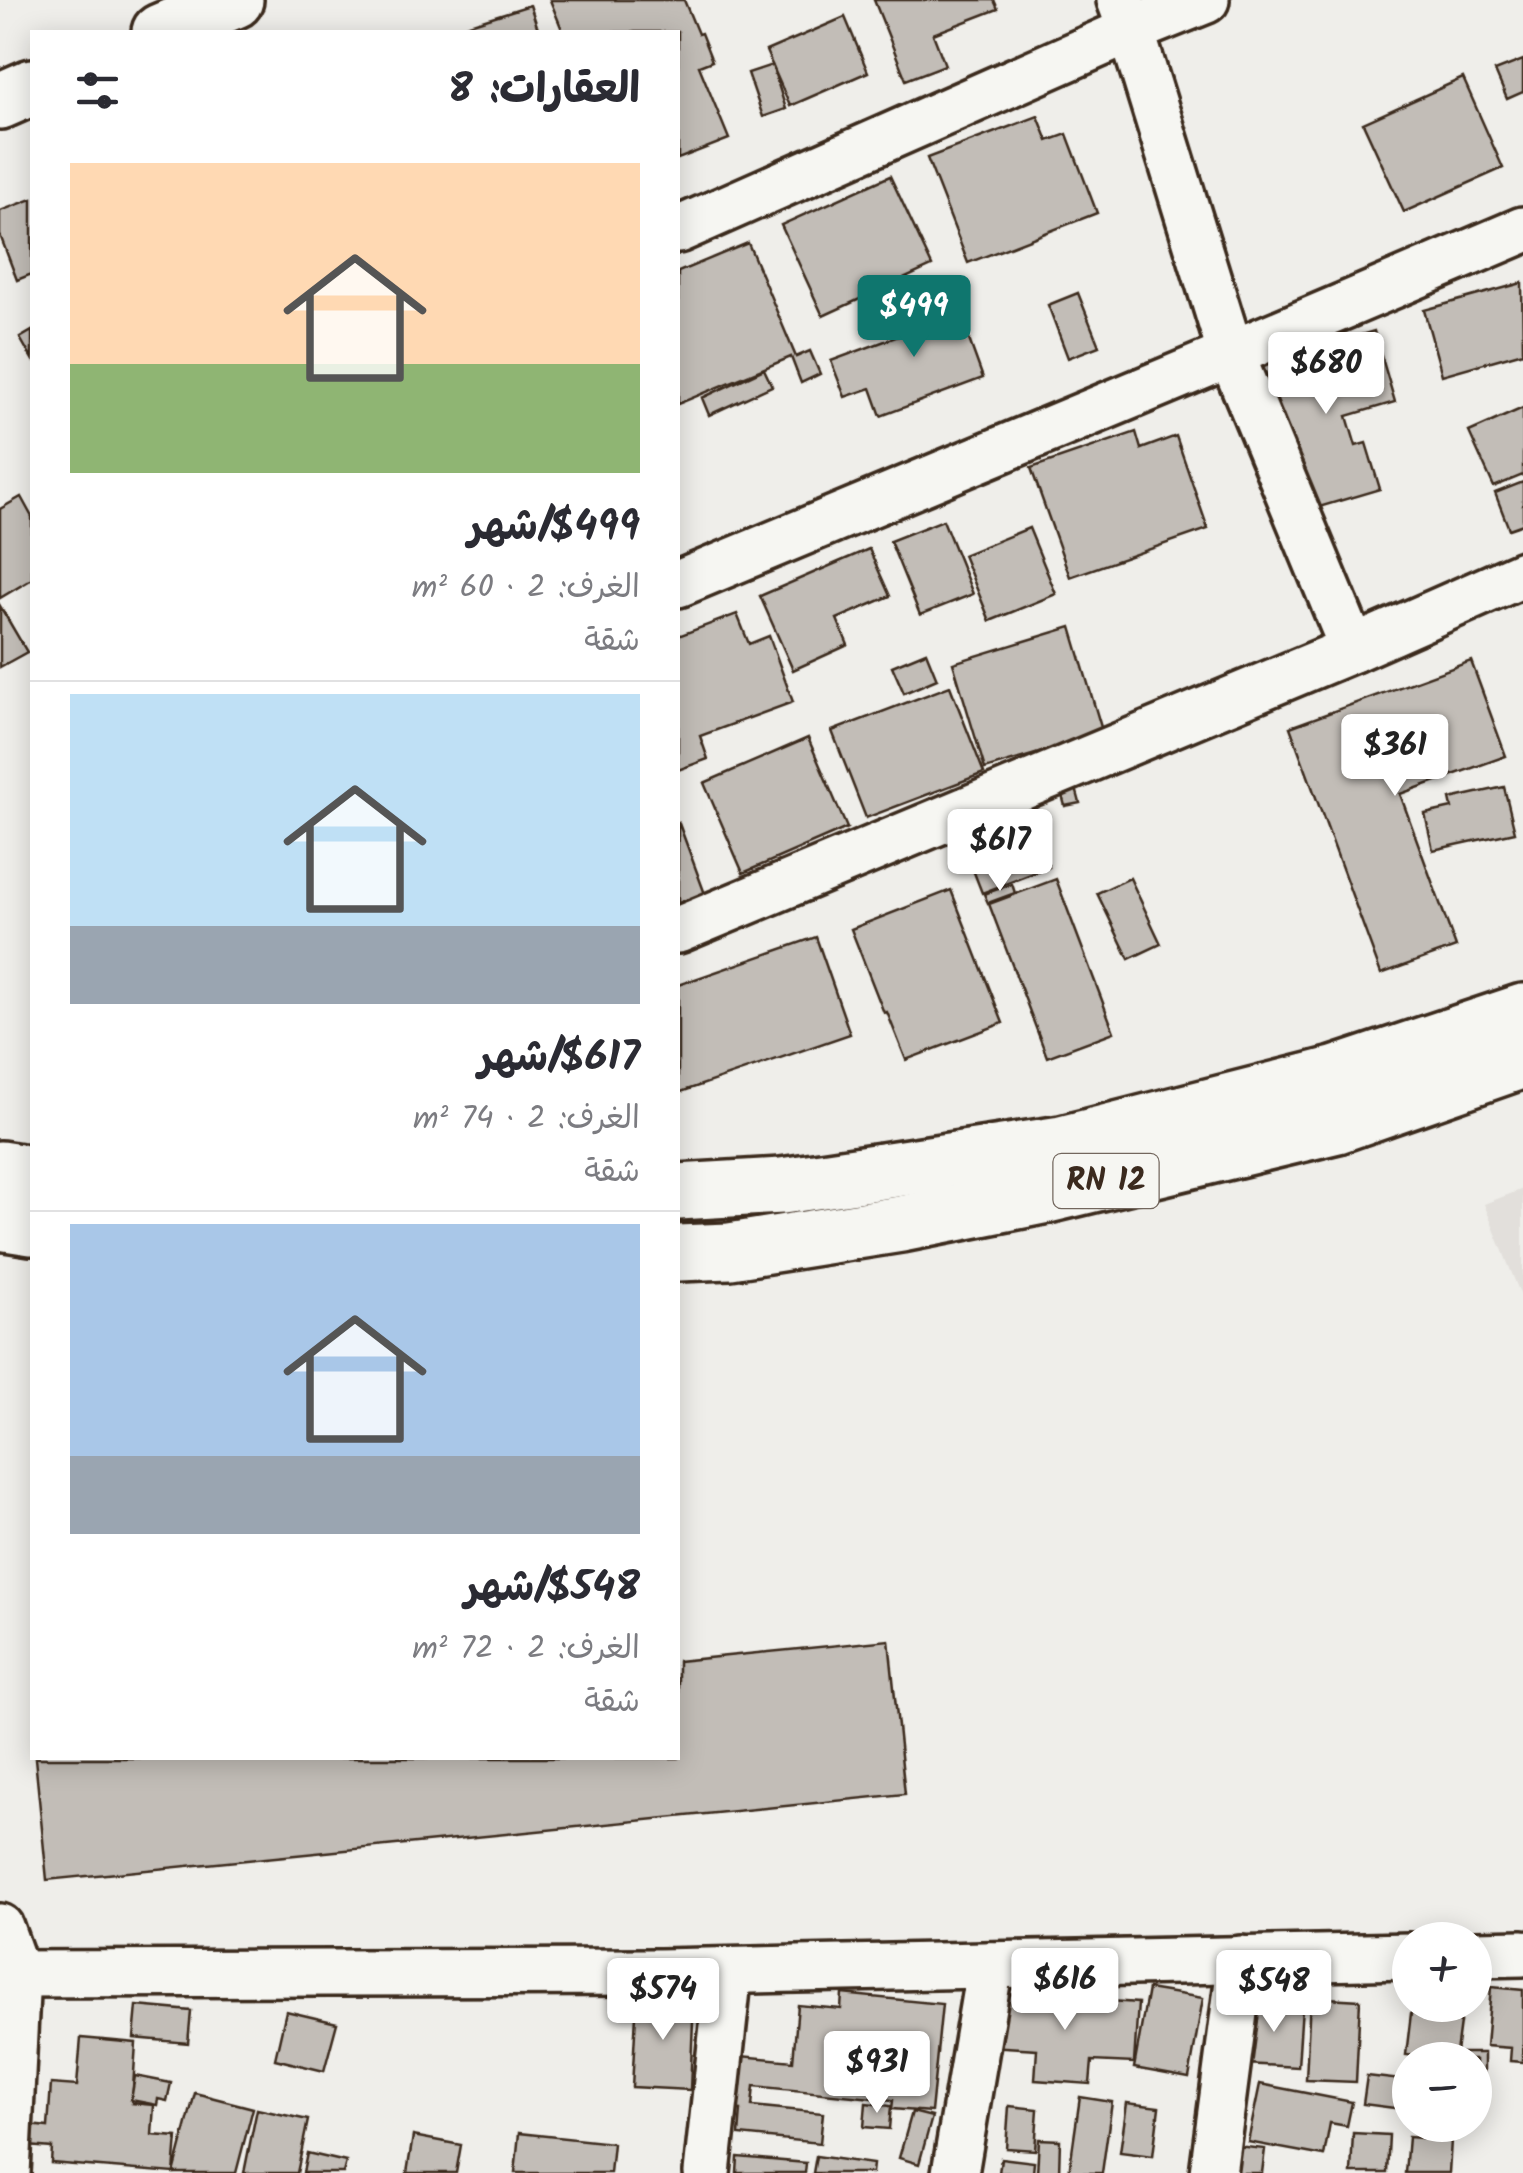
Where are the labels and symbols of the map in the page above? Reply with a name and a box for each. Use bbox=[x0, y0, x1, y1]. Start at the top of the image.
pin: $499 bbox=[855, 275, 973, 360]
pin: $680 bbox=[1267, 332, 1385, 417]
pin: $361 bbox=[1336, 714, 1454, 799]
pin: $617 bbox=[941, 809, 1059, 894]
road number: RN 12 bbox=[1054, 1154, 1158, 1208]
pin: $616 bbox=[1006, 1948, 1124, 2033]
pin: $548 bbox=[1215, 1950, 1333, 2035]
pin: $574 bbox=[604, 1958, 722, 2043]
pin: $931 bbox=[818, 2031, 936, 2116]

